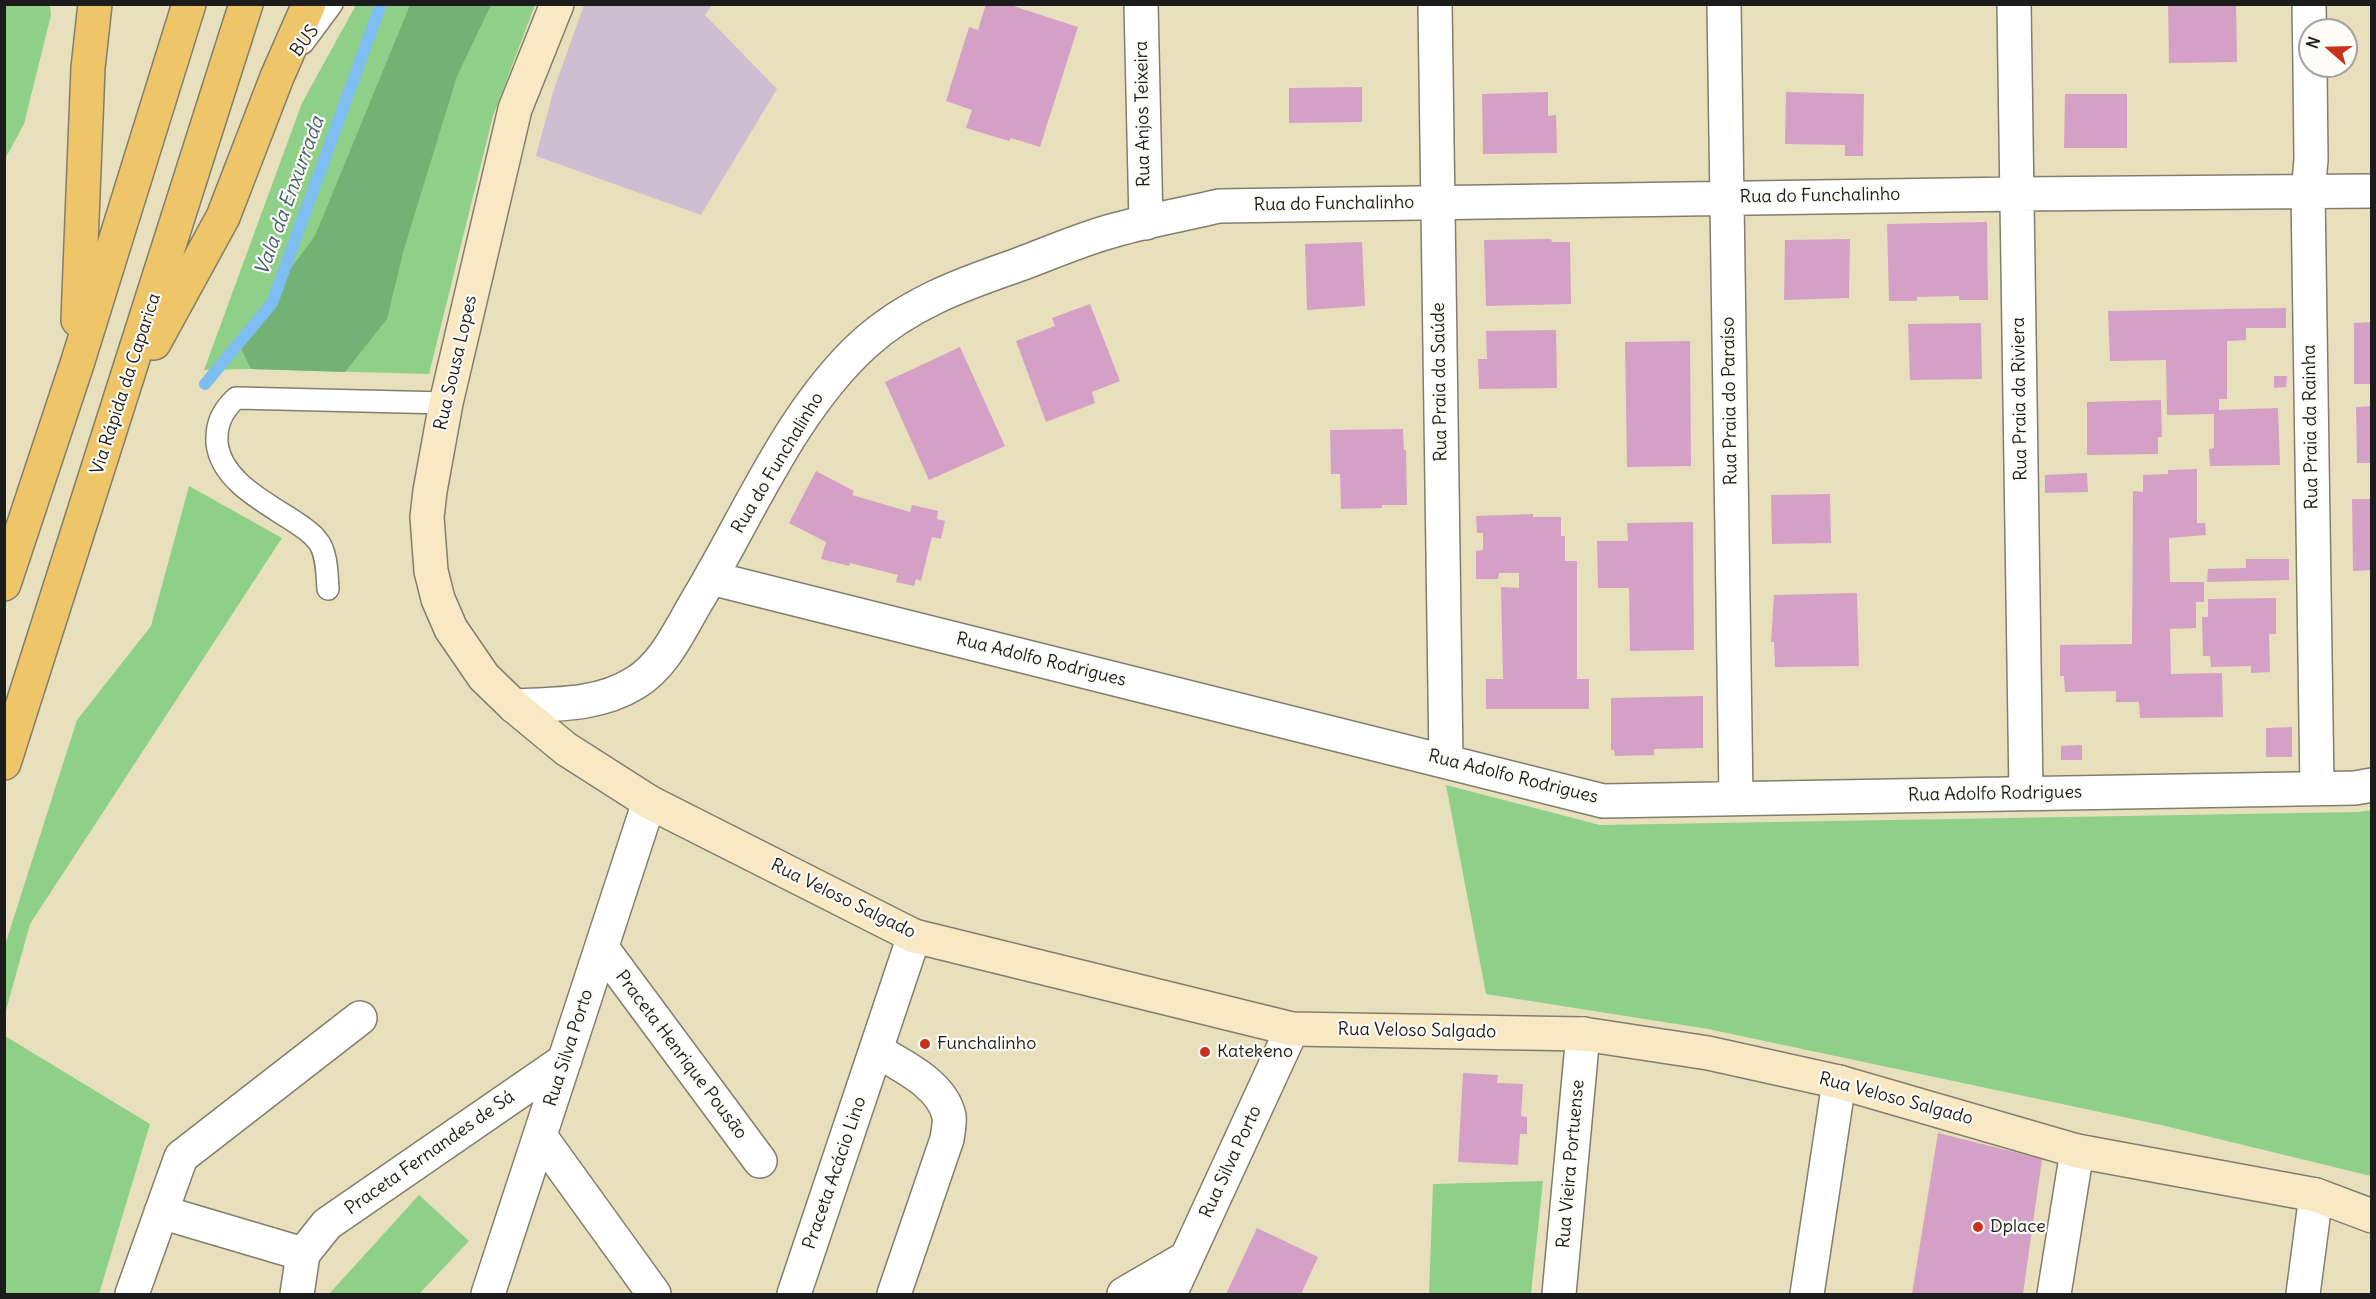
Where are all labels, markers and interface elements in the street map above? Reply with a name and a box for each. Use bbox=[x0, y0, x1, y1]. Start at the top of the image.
north arrow bbox=[2298, 18, 2358, 78]
street label: BUS bbox=[286, 21, 324, 61]
text: N bbox=[2302, 34, 2324, 51]
street label: Rua Anjos Teixeira bbox=[1131, 41, 1155, 187]
water label: Vala da Enxurrada bbox=[250, 113, 330, 279]
street label: Rua do Funchalinho bbox=[1740, 184, 1900, 208]
street label: Rua do Funchalinho bbox=[1254, 192, 1414, 216]
street label: Via Rápida da Caparica bbox=[86, 291, 166, 477]
street label: Rua Sousa Lopes bbox=[430, 294, 482, 432]
street label: Rua Praia da Saúde bbox=[1428, 302, 1452, 462]
street label: Rua Praia do Paraíso bbox=[1718, 317, 1742, 485]
street label: Rua Praia da Riviera bbox=[2008, 317, 2032, 481]
street label: Rua Praia da Rainha bbox=[2299, 344, 2323, 510]
street label: Rua do Funchalinho bbox=[727, 389, 829, 537]
street label: Rua Adolfo Rodrigues bbox=[954, 628, 1128, 692]
street label: Rua Adolfo Rodrigues bbox=[1426, 745, 1600, 809]
street label: Rua Adolfo Rodrigues bbox=[1908, 782, 2082, 806]
street label: Rua Veloso Salgado bbox=[767, 855, 919, 943]
street label: Praceta Henrique Pousão bbox=[611, 966, 751, 1144]
street label: Rua Silva Porto bbox=[540, 987, 598, 1109]
street label: Rua Veloso Salgado bbox=[1338, 1019, 1496, 1043]
place label: Funchalinho bbox=[937, 1033, 1036, 1055]
marker: Funchalinho bbox=[918, 1037, 932, 1051]
place label: Katekeno bbox=[1217, 1041, 1293, 1063]
marker: Katekeno bbox=[1198, 1045, 1212, 1059]
street label: Rua Veloso Salgado bbox=[1817, 1068, 1975, 1130]
street label: Rua Vieira Portuense bbox=[1553, 1079, 1589, 1249]
street label: Praceta Fernandes de Sá bbox=[341, 1086, 519, 1220]
street label: Praceta Acácio Lino bbox=[799, 1094, 871, 1252]
street label: Rua Silva Porto bbox=[1195, 1102, 1267, 1222]
place label: Dplace bbox=[1990, 1216, 2046, 1238]
marker: Dplace bbox=[1971, 1220, 1985, 1234]

